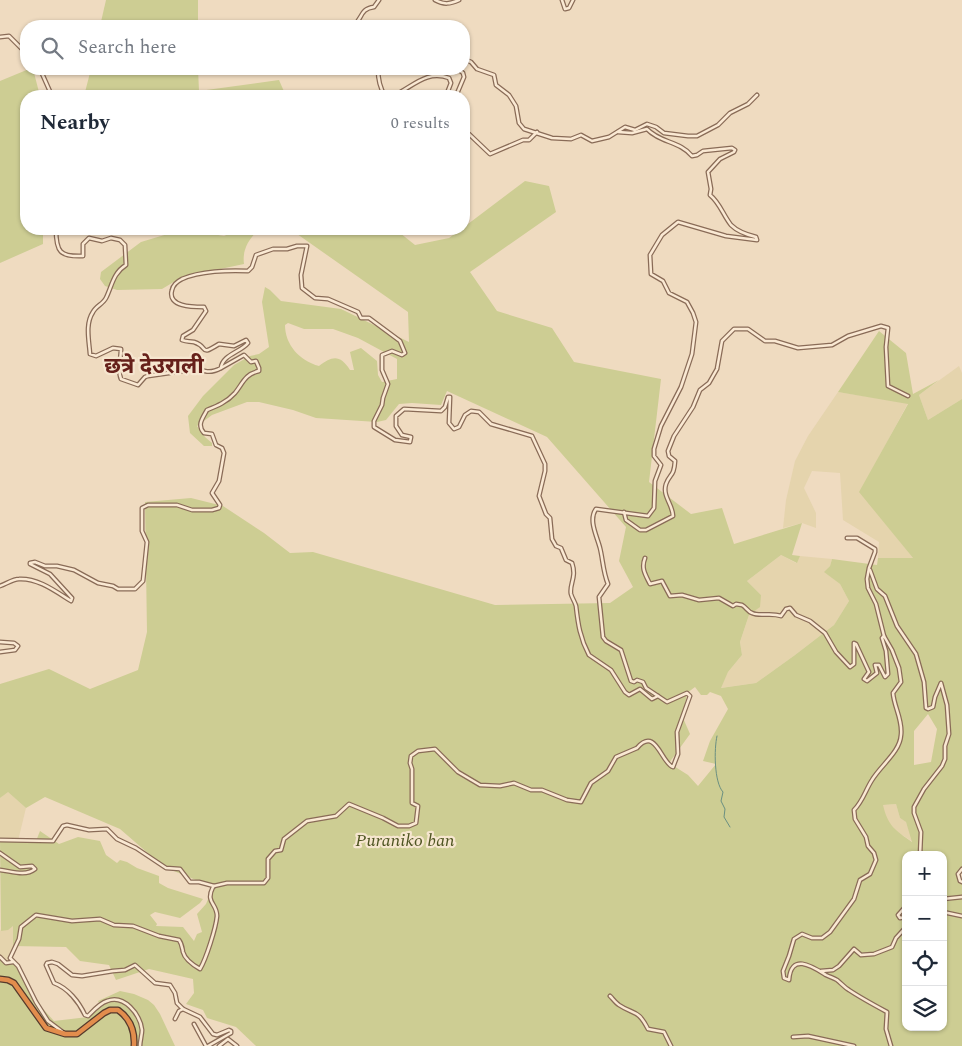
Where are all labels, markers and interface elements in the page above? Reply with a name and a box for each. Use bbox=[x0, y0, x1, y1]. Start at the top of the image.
search box bbox=[20, 20, 470, 75]
text: Search here bbox=[78, 33, 177, 62]
icon: search bbox=[38, 34, 66, 62]
text: Nearby bbox=[40, 107, 110, 139]
text: 0 results bbox=[391, 111, 450, 135]
district label: छत्रे देउराली bbox=[104, 350, 204, 383]
park label: Puraniko ban bbox=[355, 827, 455, 854]
map controls bbox=[902, 851, 947, 1031]
button: + bbox=[902, 851, 947, 896]
button: − bbox=[902, 896, 947, 941]
button: locate bbox=[902, 941, 947, 986]
button: layers bbox=[902, 986, 947, 1031]

